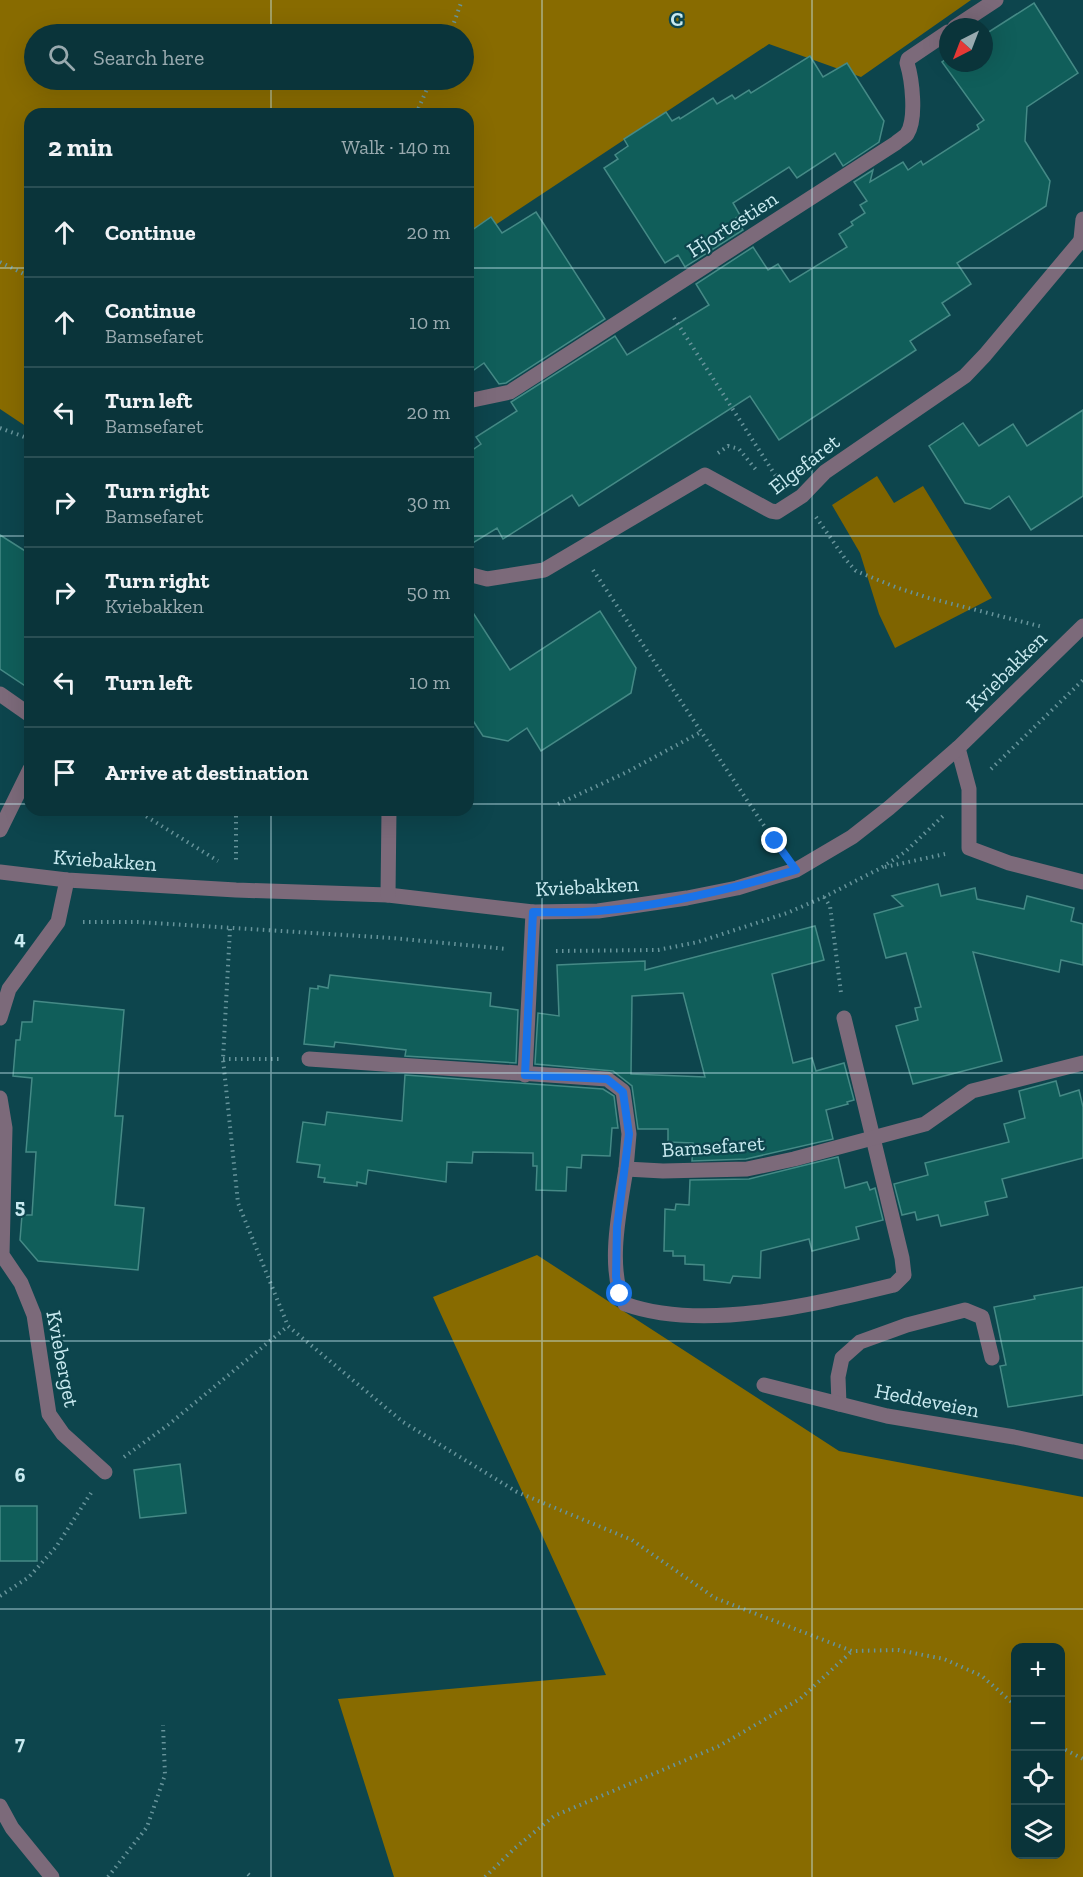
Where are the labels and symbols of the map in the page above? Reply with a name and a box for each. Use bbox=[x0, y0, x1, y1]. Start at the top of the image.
text: C bbox=[671, 7, 684, 31]
north arrow bbox=[939, 18, 993, 72]
street label: Hjortestien bbox=[682, 185, 782, 263]
street label: Elgefaret bbox=[764, 429, 844, 499]
street label: Kviebakken bbox=[961, 626, 1051, 716]
route end bbox=[761, 827, 787, 853]
street label: Kviebakken bbox=[52, 844, 158, 876]
street label: Kviebakken bbox=[535, 871, 639, 901]
text: 4 bbox=[14, 926, 26, 950]
street label: Bamsefaret bbox=[661, 1130, 766, 1162]
text: 5 bbox=[15, 1194, 25, 1218]
route start bbox=[606, 1280, 632, 1306]
street label: Kvieberget bbox=[41, 1309, 85, 1410]
street label: Heddeveien bbox=[873, 1378, 981, 1422]
text: 6 bbox=[15, 1463, 26, 1487]
text: 7 bbox=[15, 1731, 25, 1755]

